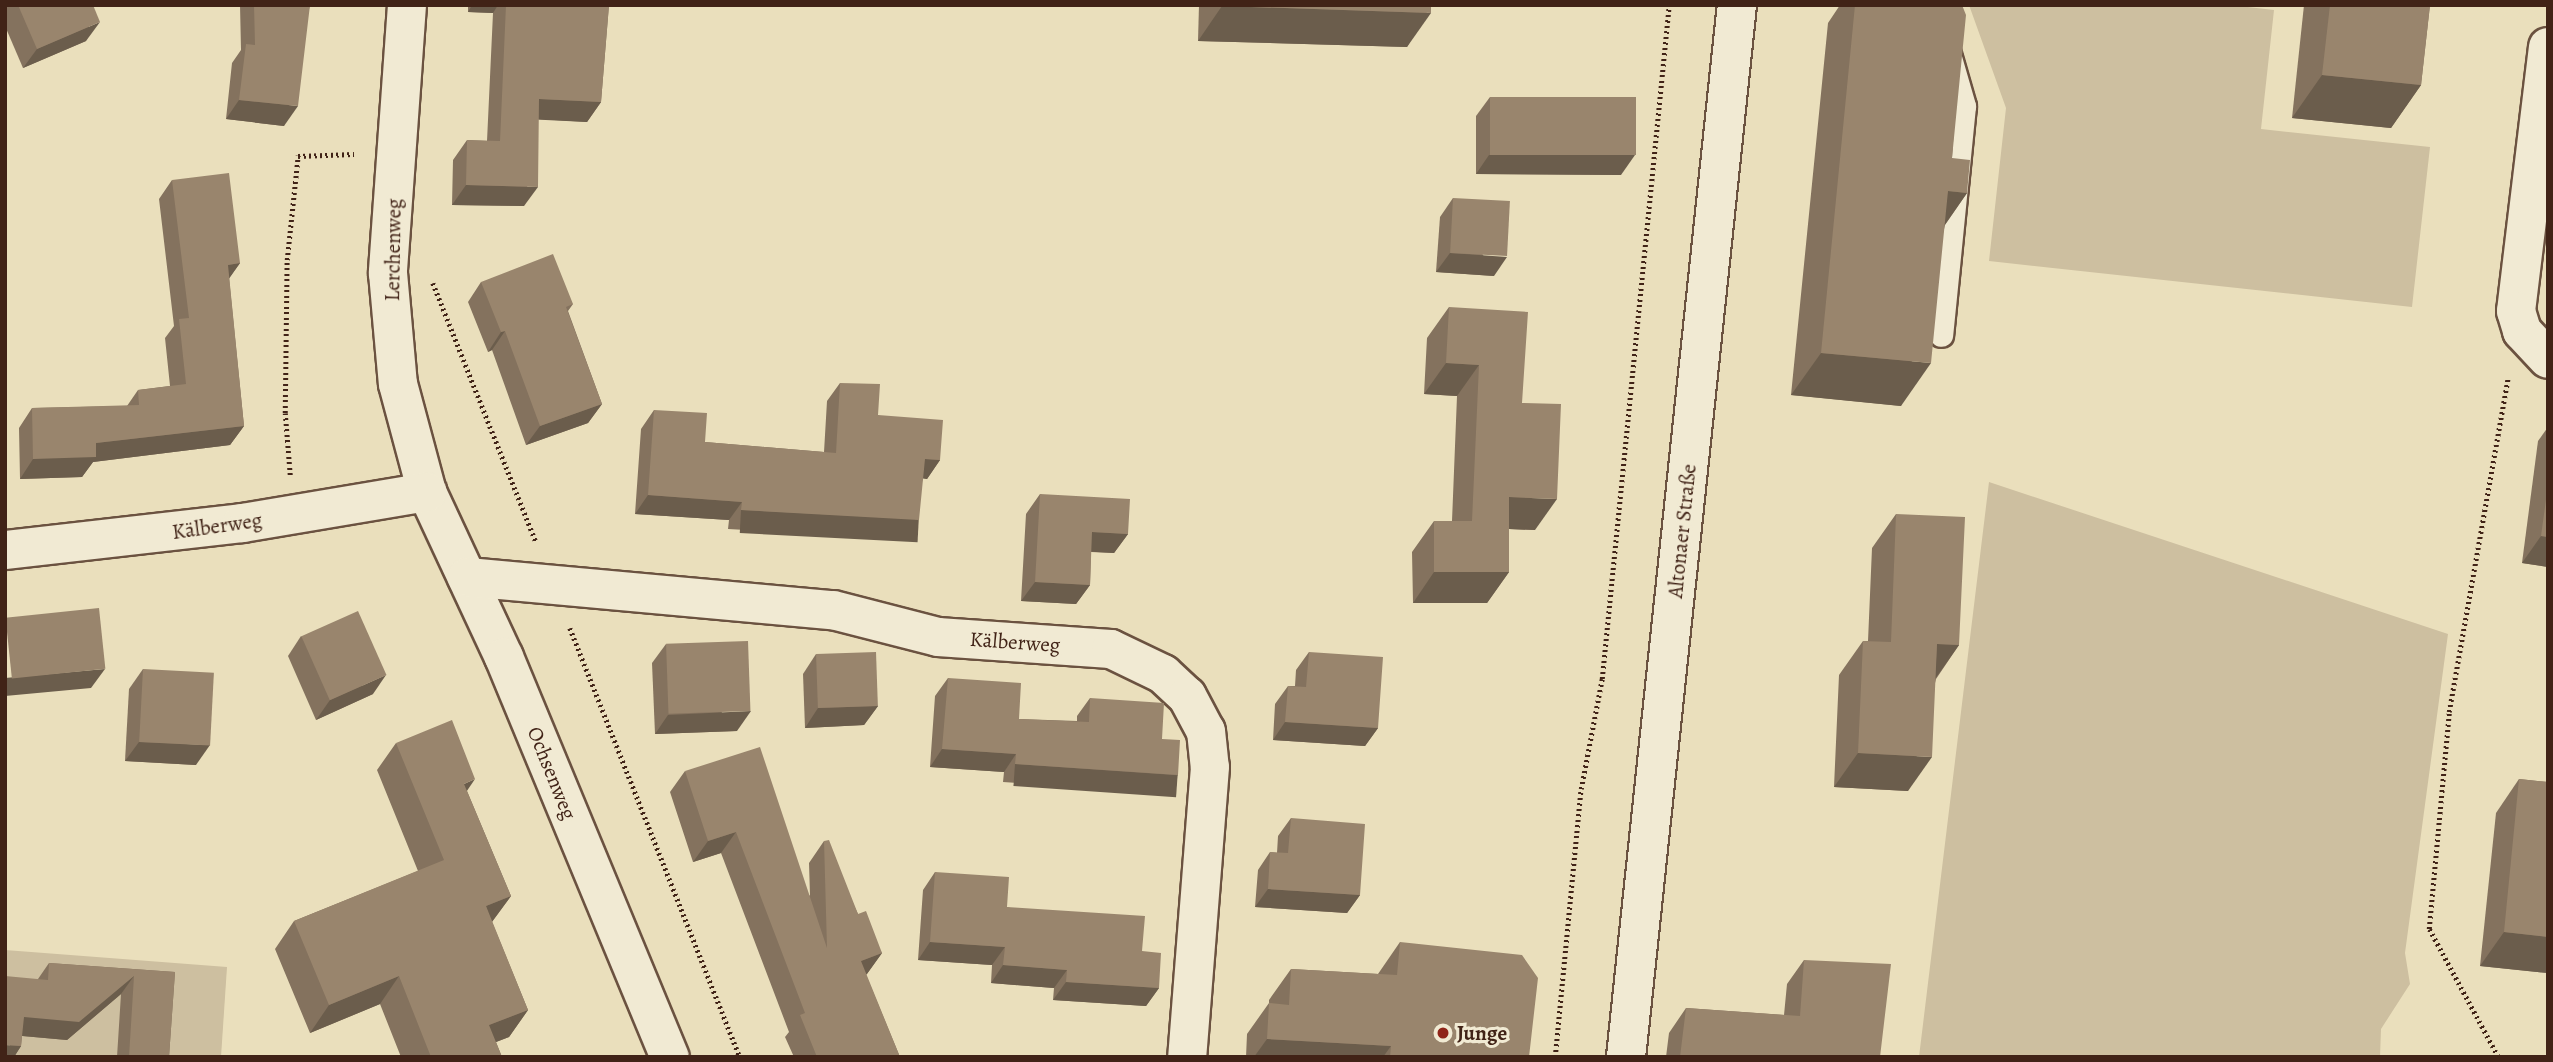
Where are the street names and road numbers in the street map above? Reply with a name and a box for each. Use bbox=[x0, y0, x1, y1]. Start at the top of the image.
street label: Lerchenweg bbox=[380, 198, 406, 302]
street label: Altonaer Straße bbox=[1662, 463, 1702, 599]
street label: Kälberweg bbox=[170, 507, 264, 545]
street label: Kälberweg bbox=[969, 626, 1061, 658]
street label: Ochsenweg bbox=[522, 723, 582, 823]

